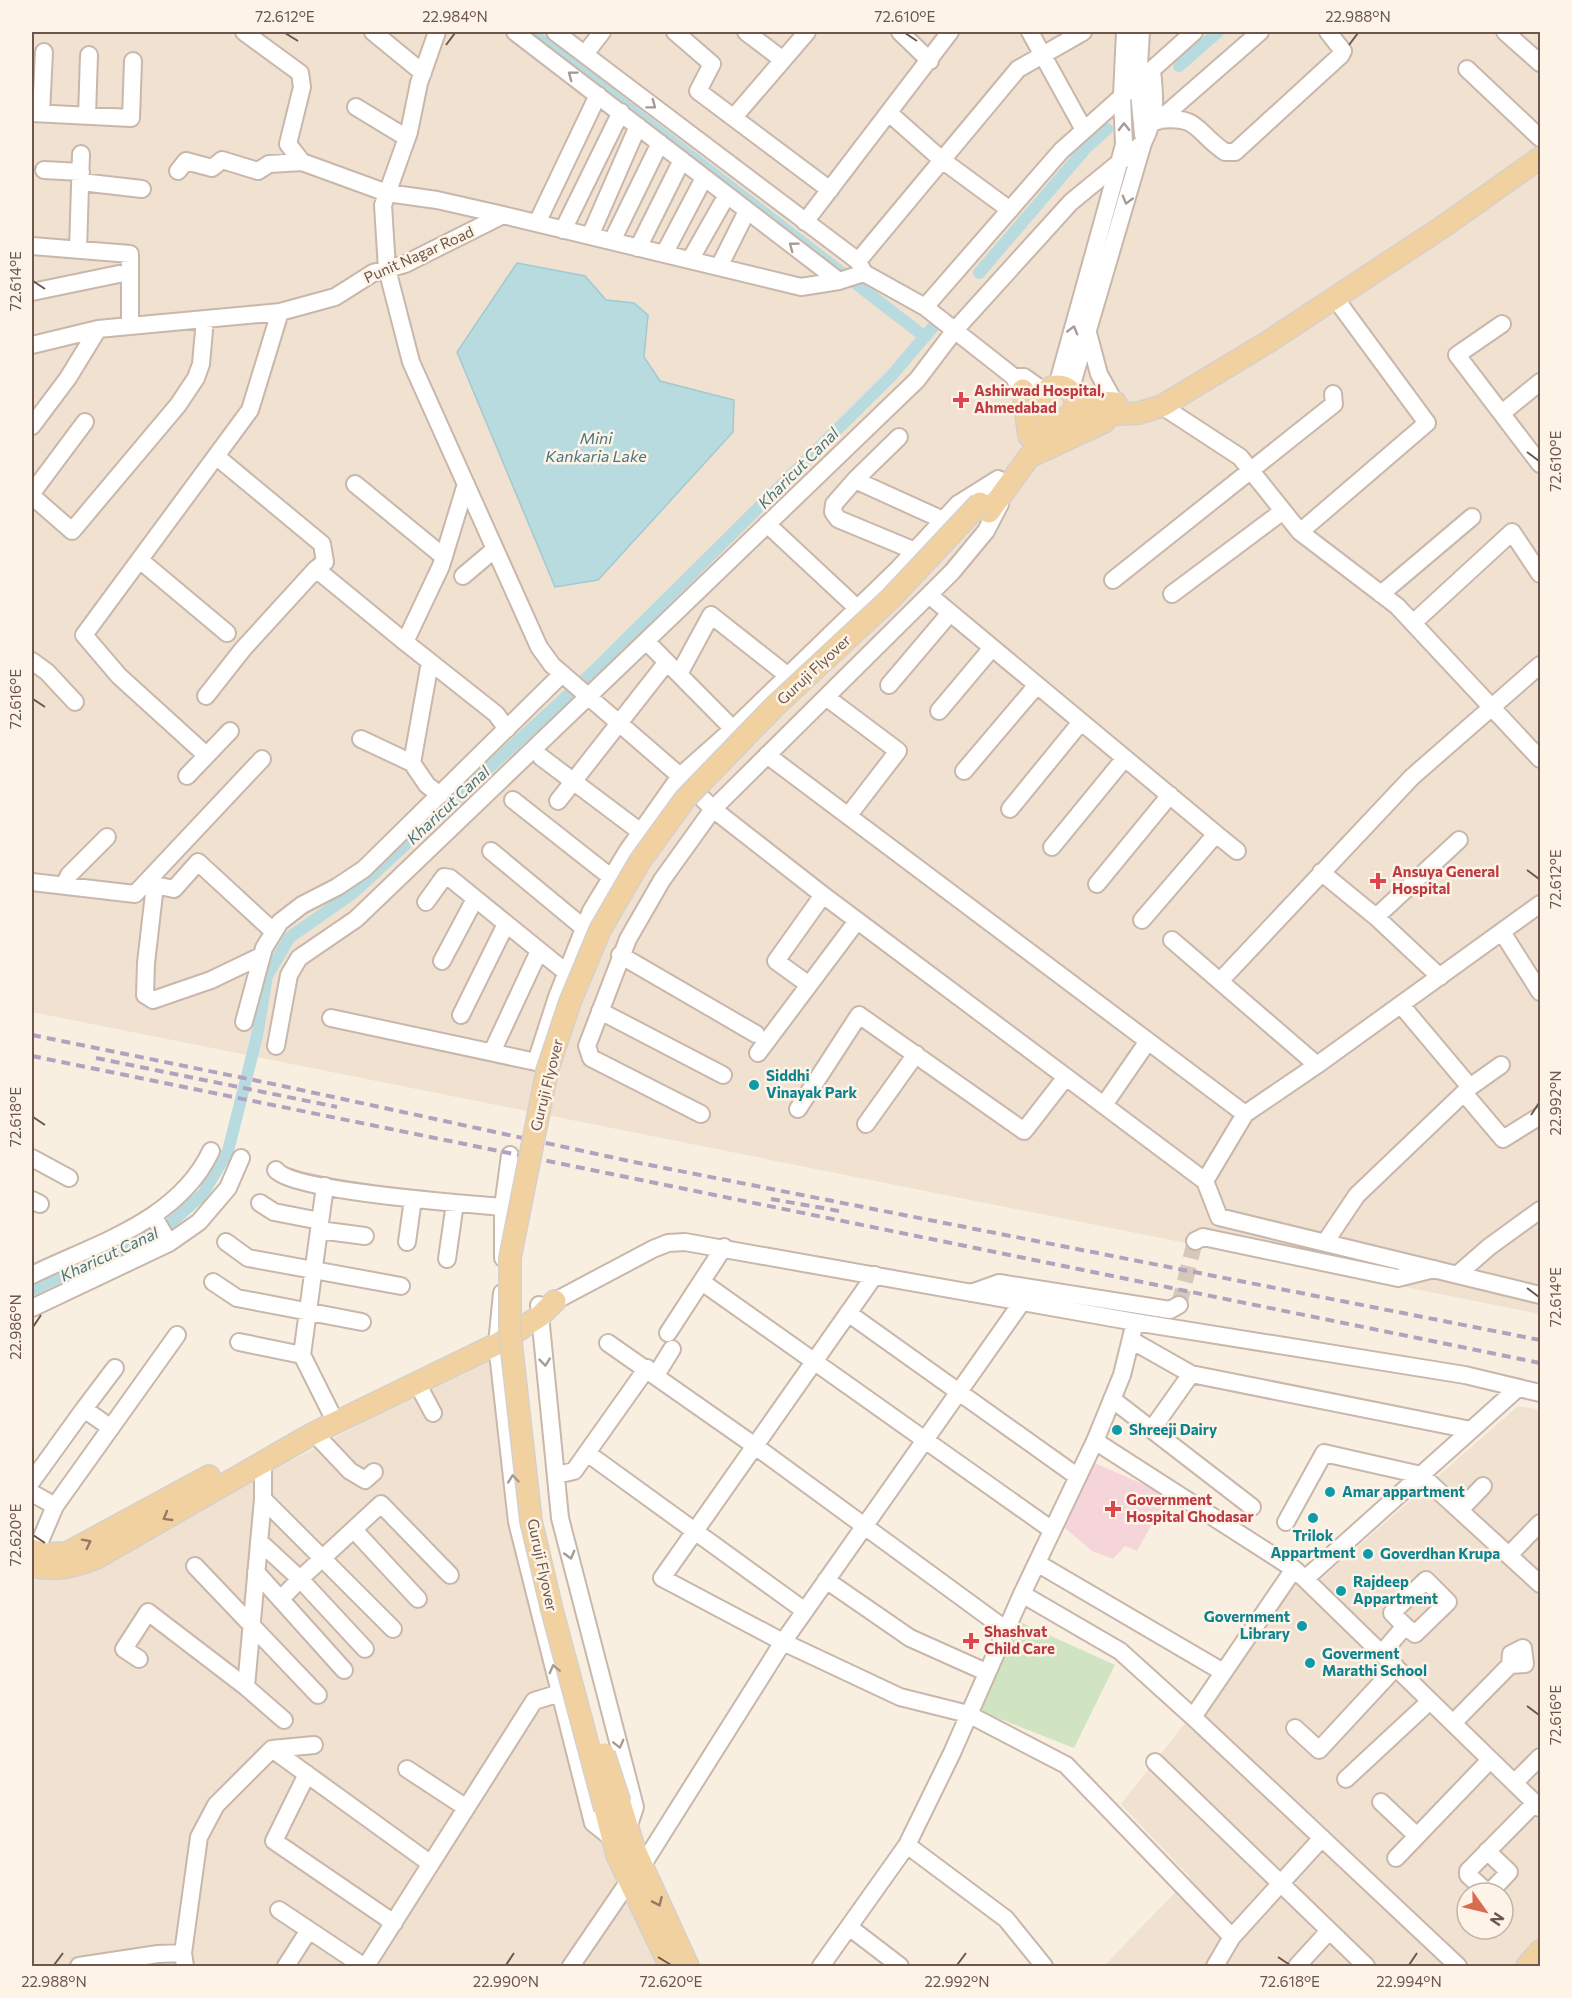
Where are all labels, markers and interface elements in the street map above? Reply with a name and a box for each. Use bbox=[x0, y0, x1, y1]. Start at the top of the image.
text: 72.612°E bbox=[255, 7, 315, 25]
text: 22.984°N bbox=[422, 7, 488, 25]
text: 72.610°E bbox=[875, 7, 935, 25]
text: 22.988°N bbox=[1325, 7, 1391, 25]
one-way arrow bbox=[568, 71, 579, 82]
one-way arrow bbox=[645, 98, 656, 109]
one-way arrow bbox=[1117, 122, 1130, 131]
one-way arrow bbox=[1122, 194, 1134, 204]
street label: Punit Nagar Road bbox=[361, 222, 476, 286]
one-way arrow bbox=[788, 243, 799, 254]
text: 72.614°E bbox=[6, 251, 24, 311]
one-way arrow bbox=[1066, 325, 1078, 336]
place label: Ashirwad Hospital, Ahmedabad bbox=[974, 381, 1105, 416]
marker: Ashirwad Hospital, Ahmedabad bbox=[952, 391, 970, 409]
water label: Kharicut Canal bbox=[753, 423, 843, 512]
water label: Mini Kankaria Lake bbox=[545, 428, 647, 465]
text: 72.610°E bbox=[1546, 431, 1564, 491]
street label: Guruji Flyover bbox=[773, 631, 854, 708]
text: 72.616°E bbox=[6, 669, 24, 729]
water label: Kharicut Canal bbox=[402, 761, 494, 848]
text: 72.612°E bbox=[1546, 849, 1564, 909]
place label: Ansuya General Hospital bbox=[1392, 862, 1499, 897]
marker: Ansuya General Hospital bbox=[1369, 872, 1387, 890]
street label: Guruji Flyover bbox=[526, 1037, 566, 1133]
place label: Siddhi Vinayak Park bbox=[766, 1066, 858, 1101]
text: 22.992°N bbox=[1546, 1071, 1564, 1135]
marker: Siddhi Vinayak Park bbox=[747, 1078, 761, 1092]
text: 72.618°E bbox=[6, 1087, 24, 1147]
water label: Kharicut Canal bbox=[57, 1222, 162, 1285]
text: 72.614°E bbox=[1546, 1267, 1564, 1327]
text: 22.986°N bbox=[6, 1294, 24, 1360]
one-way arrow bbox=[538, 1358, 551, 1367]
place label: Shreeji Dairy bbox=[1129, 1420, 1218, 1438]
marker: Shreeji Dairy bbox=[1110, 1423, 1124, 1437]
one-way arrow bbox=[507, 1474, 520, 1483]
place label: Amar appartment bbox=[1342, 1482, 1465, 1500]
marker: Amar appartment bbox=[1323, 1485, 1337, 1499]
place label: Government Hospital Ghodasar bbox=[1126, 1490, 1254, 1525]
marker: Government Hospital Ghodasar bbox=[1104, 1500, 1122, 1518]
text: 72.620°E bbox=[6, 1504, 24, 1566]
one-way arrow bbox=[163, 1510, 173, 1521]
marker: Trilok Appartment bbox=[1306, 1511, 1320, 1525]
street label: Guruji Flyover bbox=[524, 1517, 562, 1613]
place label: Trilok Appartment bbox=[1271, 1526, 1355, 1561]
one-way arrow bbox=[81, 1539, 92, 1550]
place label: Goverdhan Krupa bbox=[1380, 1544, 1500, 1562]
marker: Goverdhan Krupa bbox=[1361, 1547, 1375, 1561]
one-way arrow bbox=[562, 1550, 575, 1560]
place label: Rajdeep Appartment bbox=[1353, 1572, 1438, 1607]
marker: Rajdeep Appartment bbox=[1334, 1584, 1348, 1598]
place label: Government Library bbox=[1204, 1607, 1291, 1642]
marker: Government Library bbox=[1295, 1619, 1309, 1633]
place label: Shashvat Child Care bbox=[984, 1622, 1055, 1657]
marker: Shashvat Child Care bbox=[962, 1632, 980, 1650]
place label: Goverment Marathi School bbox=[1322, 1644, 1427, 1679]
marker: Goverment Marathi School bbox=[1303, 1656, 1317, 1670]
one-way arrow bbox=[548, 1664, 561, 1674]
text: 72.616°E bbox=[1546, 1685, 1564, 1745]
one-way arrow bbox=[612, 1739, 625, 1749]
north arrow bbox=[1455, 1881, 1515, 1941]
one-way arrow bbox=[650, 1895, 662, 1906]
text: N bbox=[1487, 1909, 1509, 1930]
text: 22.988°N bbox=[21, 1972, 87, 1990]
text: 22.990°N bbox=[473, 1972, 539, 1990]
text: 72.620°E bbox=[640, 1972, 702, 1990]
text: 22.992°N bbox=[925, 1972, 989, 1990]
text: 72.618°E bbox=[1260, 1972, 1320, 1990]
text: 22.994°N bbox=[1376, 1972, 1442, 1990]

